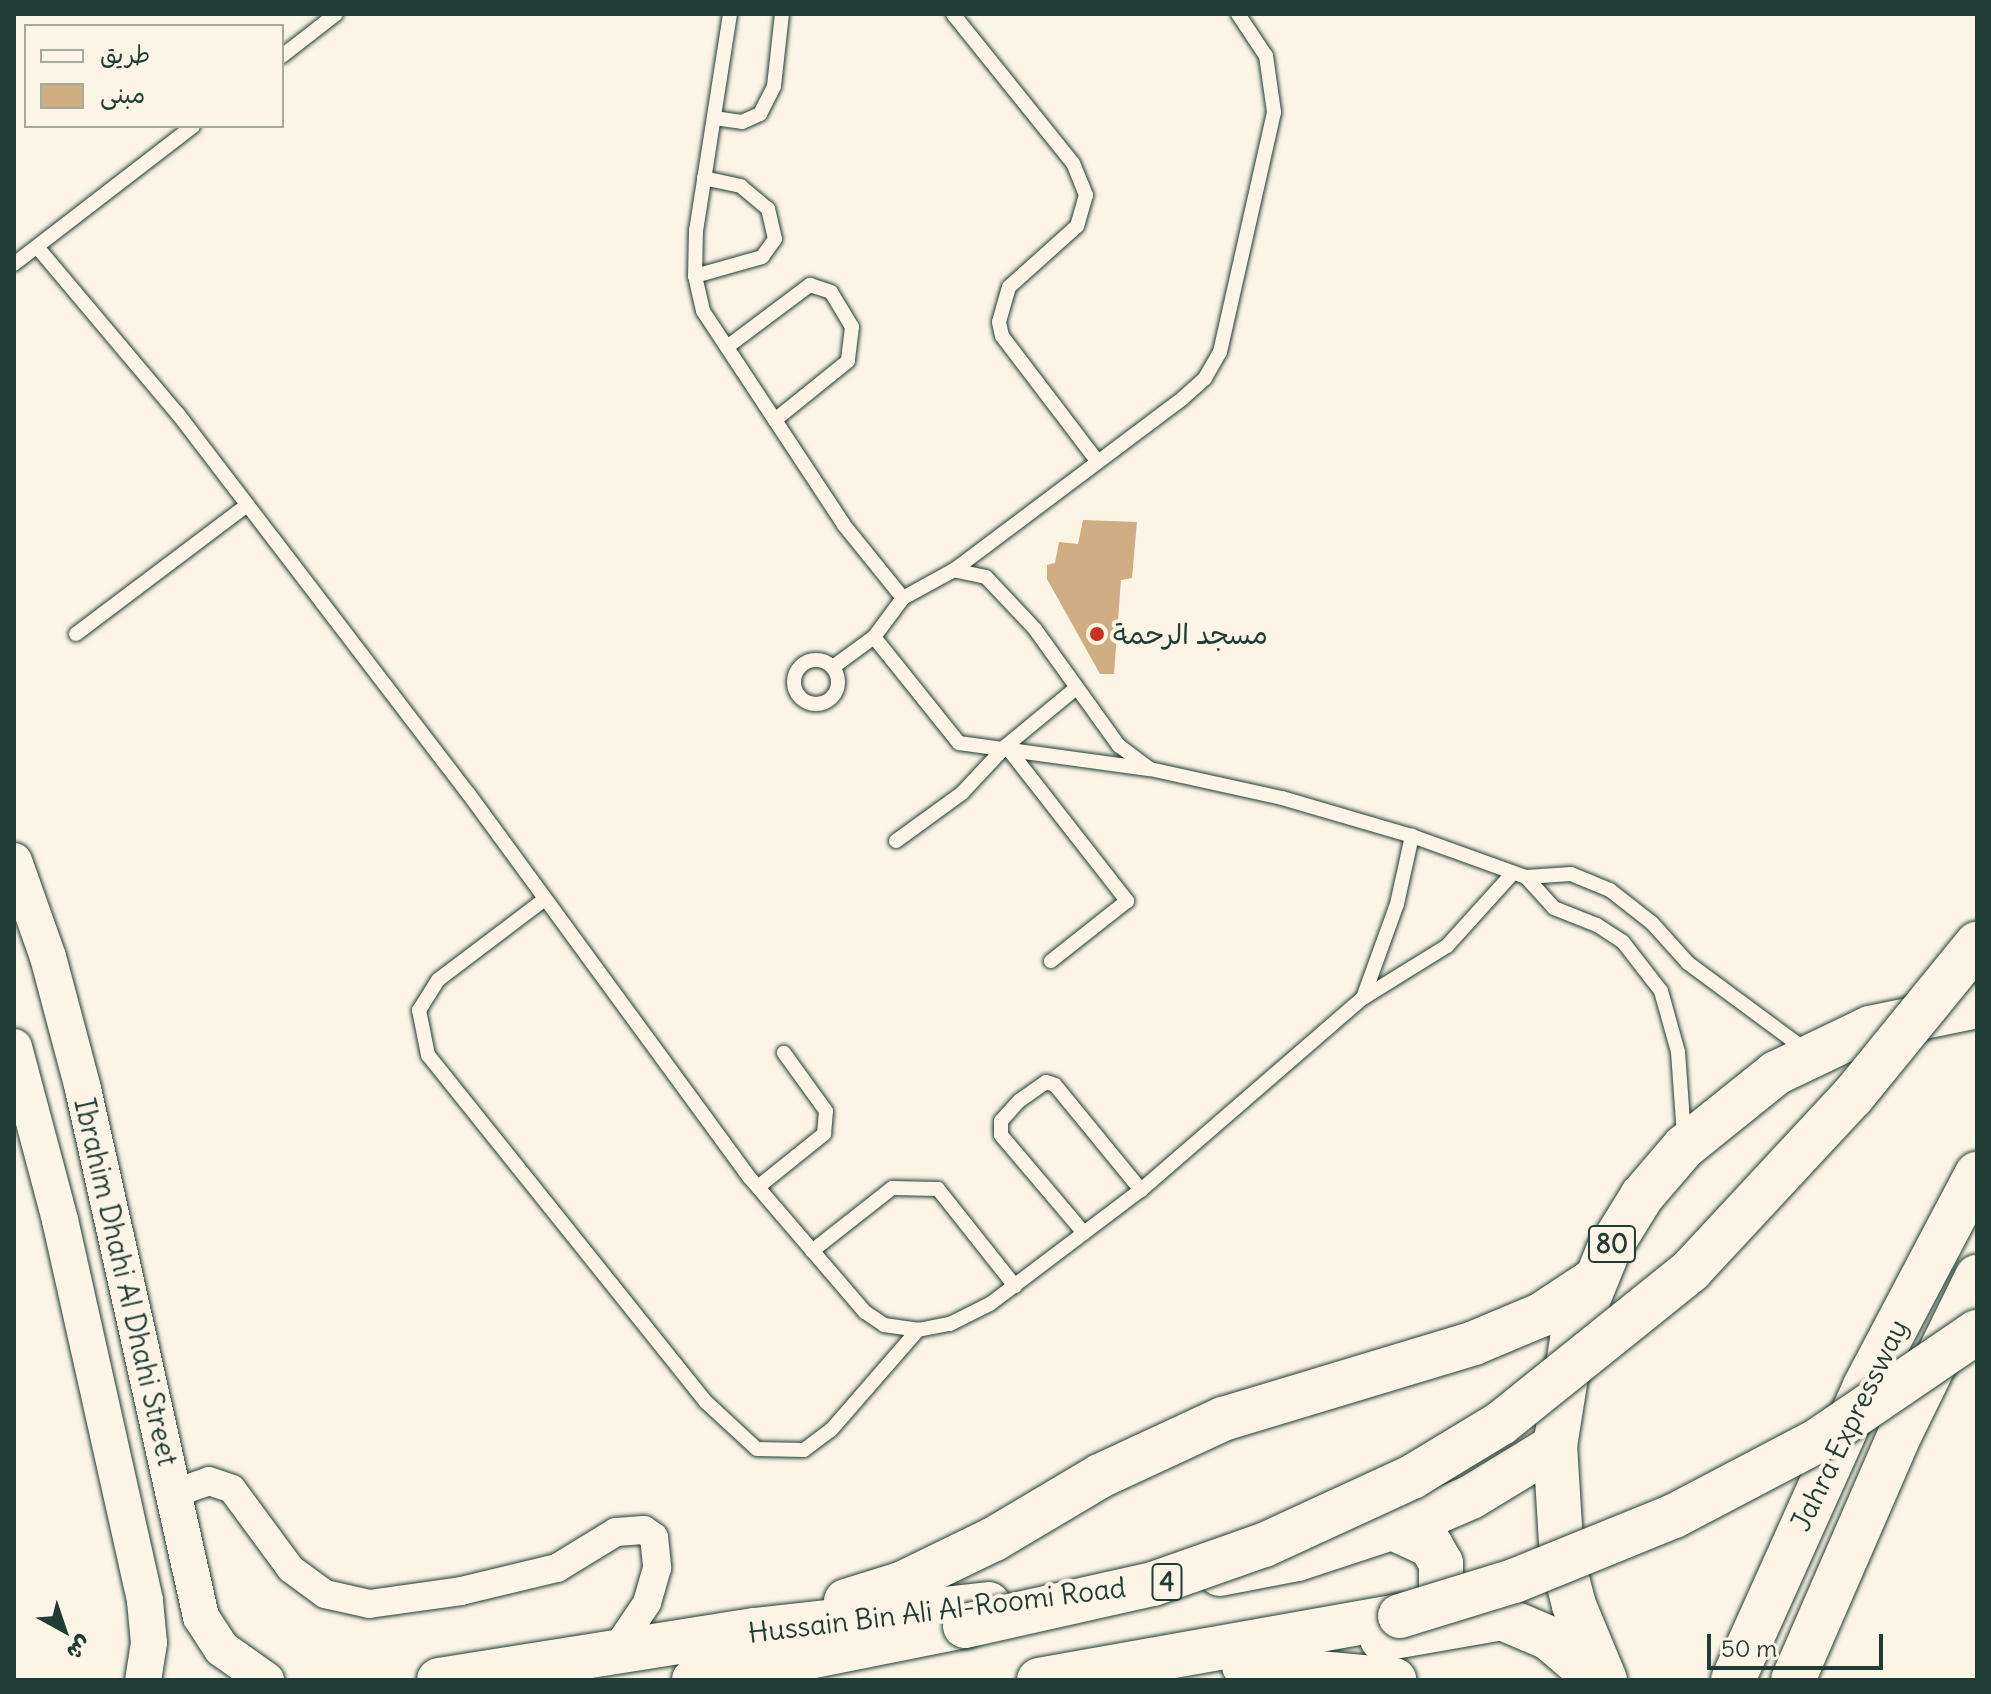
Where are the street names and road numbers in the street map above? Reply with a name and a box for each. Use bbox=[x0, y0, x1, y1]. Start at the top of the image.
street label: Ibrahim Dhahi Al Dhahi Street bbox=[67, 1095, 185, 1469]
road number: 80 bbox=[1586, 1222, 1638, 1266]
street label: Jahra Expressway bbox=[1783, 1314, 1915, 1536]
road number: 4 bbox=[1151, 1560, 1183, 1604]
street label: Hussain Bin Ali Al-Roomi Road bbox=[746, 1570, 1128, 1650]

